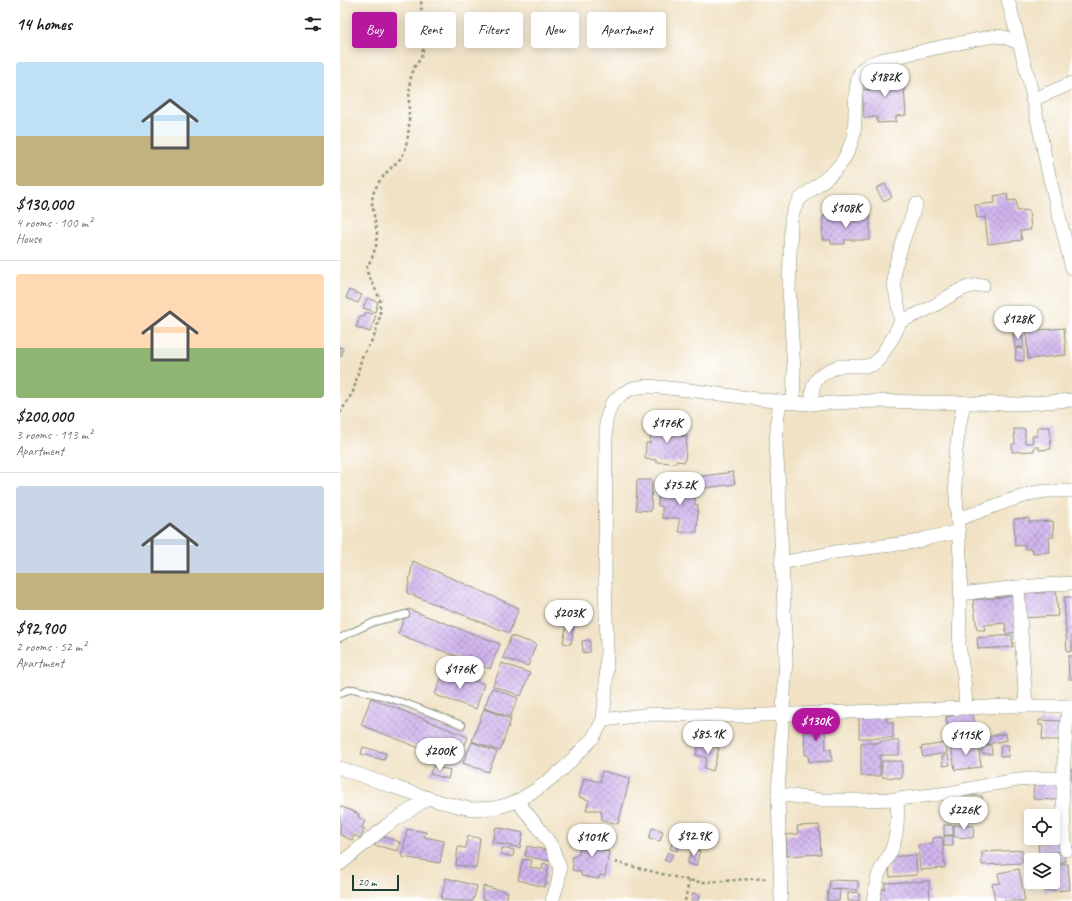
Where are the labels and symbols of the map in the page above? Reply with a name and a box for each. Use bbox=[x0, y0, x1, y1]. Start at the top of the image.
pin: $182K bbox=[857, 64, 913, 98]
pin: $108K bbox=[818, 195, 874, 229]
pin: $128K bbox=[990, 306, 1046, 340]
pin: $176K bbox=[639, 410, 695, 444]
pin: $75.2K bbox=[647, 472, 713, 506]
pin: $203K bbox=[541, 600, 597, 634]
pin: $176K bbox=[432, 656, 488, 690]
pin: $130K bbox=[788, 708, 844, 742]
pin: $85.1K bbox=[675, 721, 741, 755]
pin: $115K bbox=[938, 722, 994, 756]
pin: $200K bbox=[412, 738, 468, 772]
pin: $226K bbox=[936, 797, 992, 831]
pin: $92.9K bbox=[661, 823, 727, 857]
pin: $101K bbox=[564, 824, 620, 858]
scale bar bbox=[352, 873, 399, 892]

